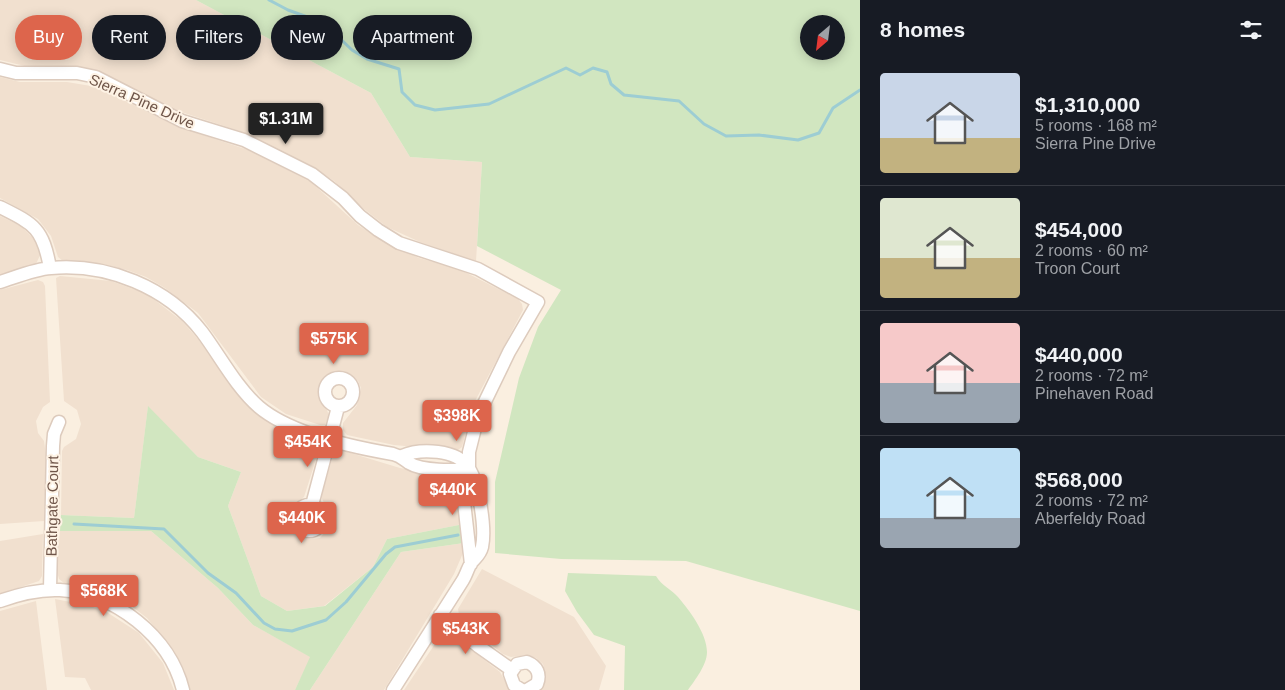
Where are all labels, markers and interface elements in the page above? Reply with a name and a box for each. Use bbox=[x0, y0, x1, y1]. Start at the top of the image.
chip: Buy bbox=[15, 15, 82, 60]
chip: Rent bbox=[92, 15, 166, 60]
chip: Filters bbox=[176, 15, 261, 60]
chip: New bbox=[271, 15, 343, 60]
chip: Apartment bbox=[353, 15, 472, 60]
north arrow bbox=[800, 15, 845, 60]
map controls bbox=[800, 15, 845, 60]
icon: filters bbox=[1237, 16, 1265, 44]
text: 8 homes bbox=[880, 18, 965, 41]
street label: Sierra Pine Drive bbox=[87, 70, 197, 132]
icon: home bbox=[920, 93, 980, 153]
text: $1,310,000 bbox=[1035, 93, 1140, 116]
pin: $1.31M bbox=[245, 102, 327, 145]
text: $1.31M bbox=[259, 110, 313, 127]
text: 5 rooms · 168 m² bbox=[1035, 117, 1157, 134]
text: Sierra Pine Drive bbox=[1035, 135, 1156, 152]
icon: home bbox=[920, 218, 980, 278]
text: $454,000 bbox=[1035, 218, 1123, 241]
text: 2 rooms · 60 m² bbox=[1035, 242, 1148, 259]
text: Troon Court bbox=[1035, 260, 1120, 277]
pin: $575K bbox=[299, 322, 369, 365]
text: $575K bbox=[310, 330, 358, 347]
icon: home bbox=[920, 343, 980, 403]
text: $440,000 bbox=[1035, 343, 1123, 366]
text: 2 rooms · 72 m² bbox=[1035, 367, 1148, 384]
text: Pinehaven Road bbox=[1035, 385, 1153, 402]
pin: $398K bbox=[422, 400, 492, 442]
text: $398K bbox=[433, 407, 481, 424]
pin: $454K bbox=[273, 426, 343, 468]
text: $454K bbox=[284, 433, 332, 450]
street label: Bathgate Court bbox=[43, 455, 61, 557]
icon: home bbox=[920, 468, 980, 528]
text: $568,000 bbox=[1035, 468, 1123, 491]
pin: $440K bbox=[418, 474, 488, 516]
text: $440K bbox=[429, 481, 477, 498]
text: 2 rooms · 72 m² bbox=[1035, 492, 1148, 509]
pin: $440K bbox=[267, 502, 337, 544]
text: $440K bbox=[278, 509, 326, 526]
text: Aberfeldy Road bbox=[1035, 510, 1145, 527]
pin: $568K bbox=[69, 574, 139, 617]
text: $568K bbox=[80, 582, 128, 599]
pin: $543K bbox=[431, 612, 501, 655]
text: $543K bbox=[442, 620, 490, 637]

